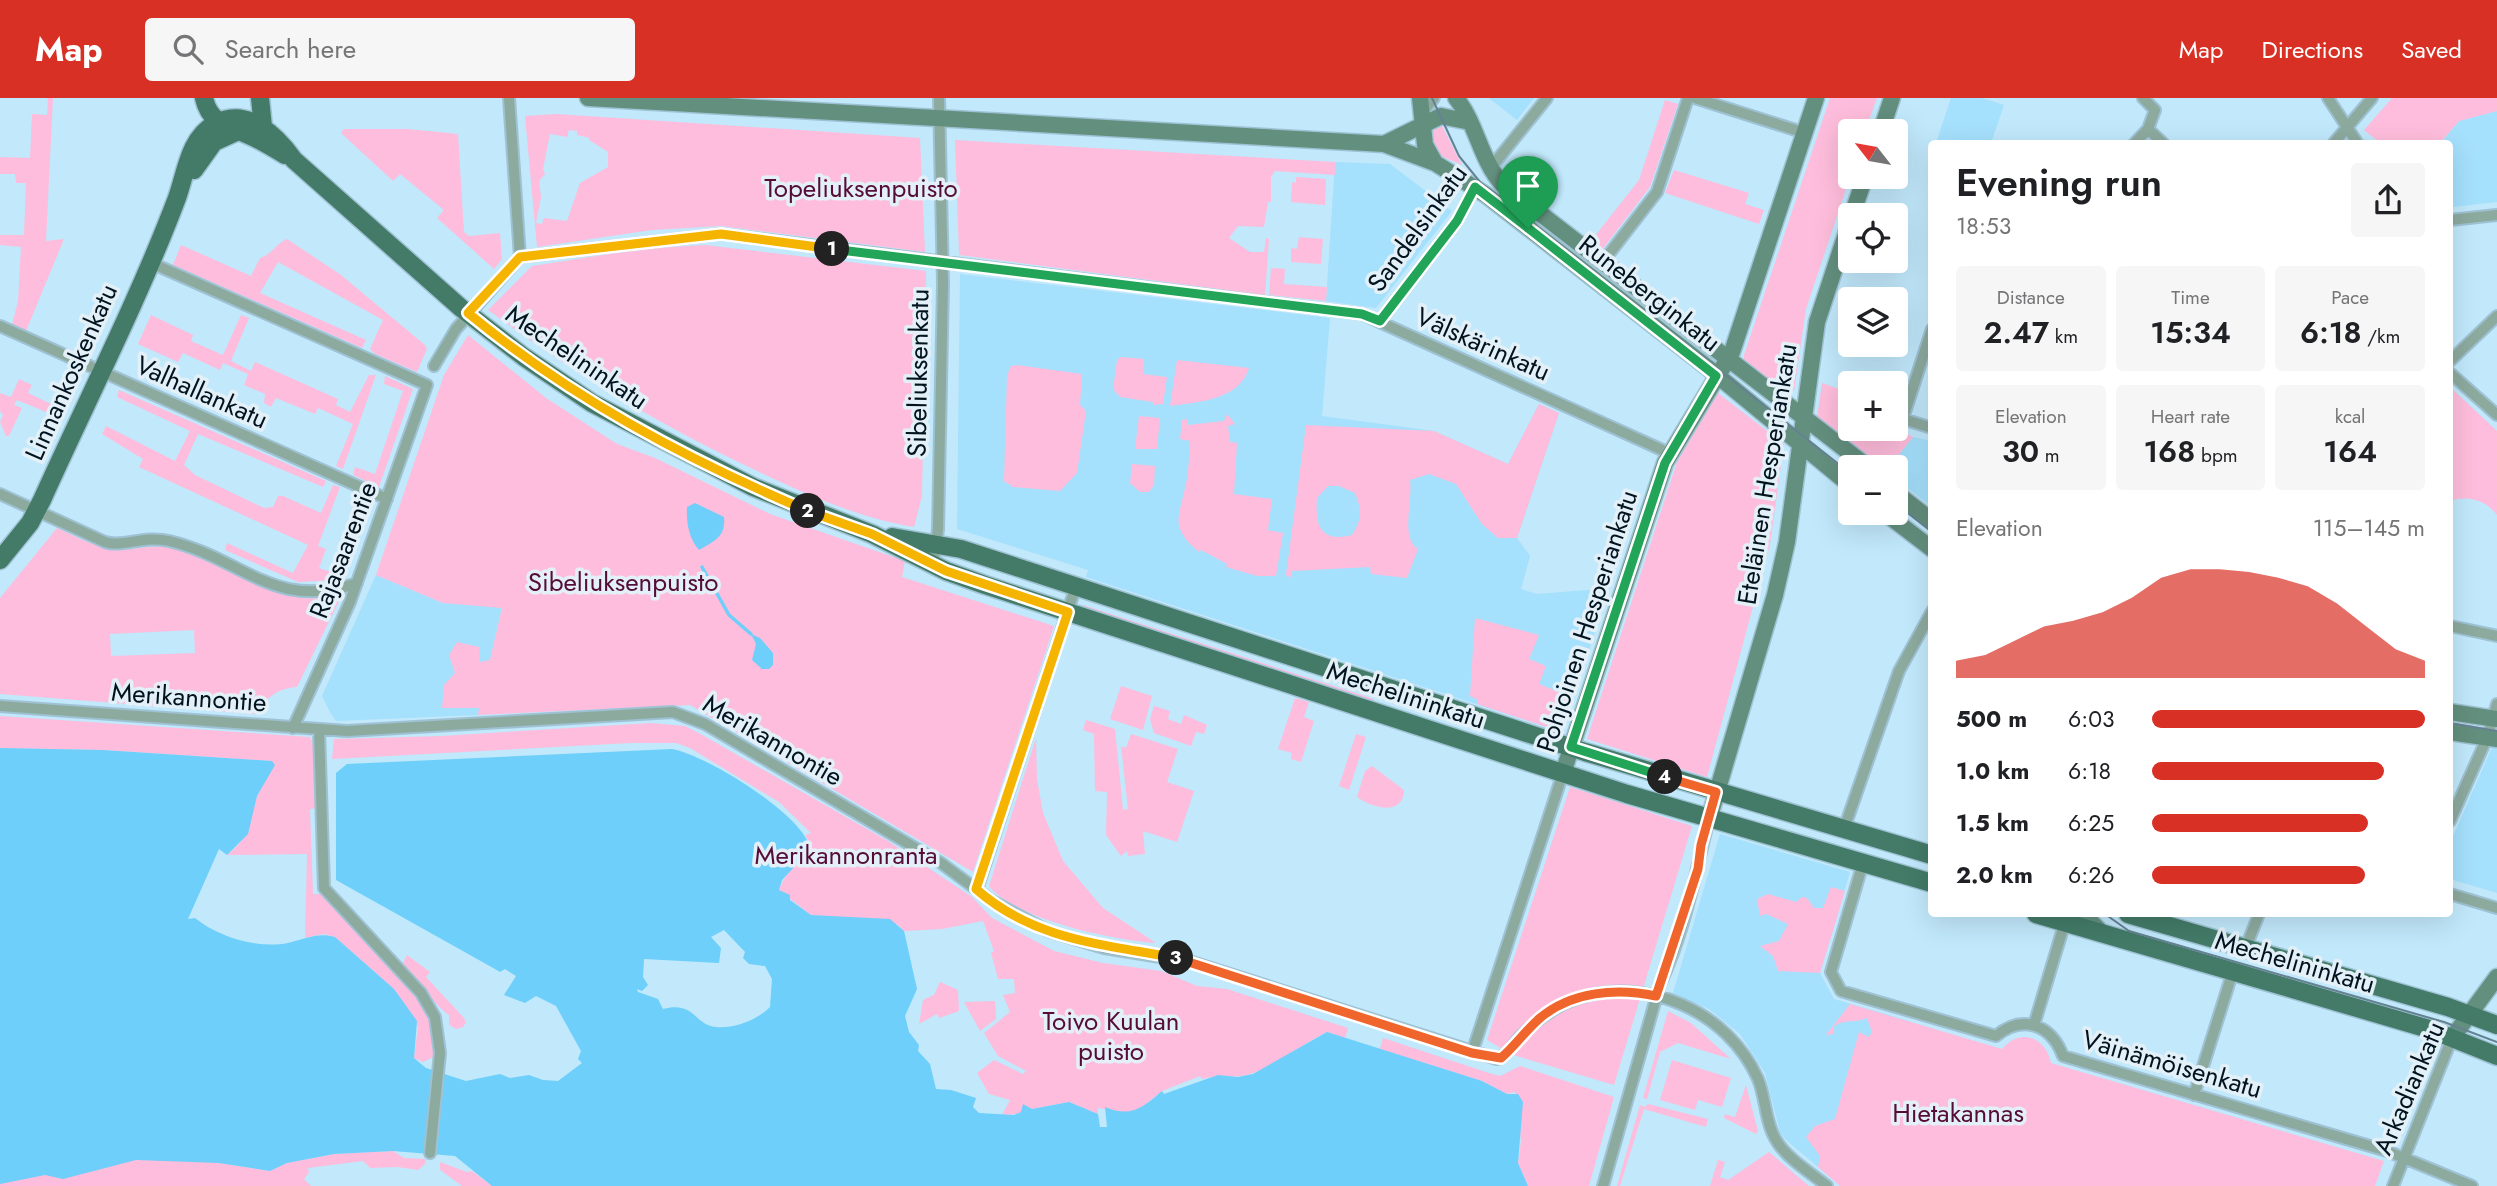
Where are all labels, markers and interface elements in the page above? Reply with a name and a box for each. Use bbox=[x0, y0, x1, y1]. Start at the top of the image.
search box bbox=[145, 18, 635, 81]
text: Map bbox=[35, 26, 103, 73]
icon: search bbox=[169, 30, 207, 68]
text: Search here bbox=[225, 30, 356, 68]
text: Map bbox=[2179, 32, 2224, 67]
text: Directions bbox=[2262, 32, 2363, 67]
text: Saved bbox=[2401, 32, 2462, 67]
north arrow bbox=[1838, 119, 1908, 189]
map controls bbox=[1838, 119, 1908, 525]
text: Evening run bbox=[1956, 155, 2162, 210]
street label: Sandelsinkatu bbox=[1358, 156, 1476, 300]
pin bbox=[1498, 156, 1558, 228]
button: share bbox=[2351, 163, 2425, 237]
icon: arrive bbox=[1509, 167, 1547, 205]
park label: Topeliuksenpuisto bbox=[764, 169, 958, 207]
button: locate bbox=[1838, 203, 1908, 273]
text: 18:53 bbox=[1956, 209, 2011, 243]
street label: Runeberginkatu bbox=[1571, 225, 1729, 361]
pin: 1 bbox=[814, 232, 850, 266]
text: 1 bbox=[827, 235, 836, 262]
street label: Linnankoskenkatu bbox=[15, 278, 127, 466]
text: Distance bbox=[1997, 284, 2065, 311]
text: Time bbox=[2171, 284, 2210, 311]
text: Pace bbox=[2331, 284, 2369, 311]
button: layers bbox=[1838, 287, 1908, 357]
street label: Sibeliuksenkatu bbox=[898, 288, 938, 458]
street label: Mechelininkatu bbox=[498, 295, 656, 419]
street label: Välskärinkatu bbox=[1410, 297, 1556, 391]
text: 2.47 bbox=[1984, 311, 2049, 354]
text: 15:34 bbox=[2150, 311, 2231, 354]
text: 6:18 bbox=[2300, 311, 2362, 354]
text: km bbox=[2049, 323, 2078, 350]
text: /km bbox=[2362, 323, 2400, 350]
street label: Eteläinen Hesperiankatu bbox=[1728, 341, 1806, 607]
street label: Valhallankatu bbox=[130, 346, 274, 438]
button: + bbox=[1838, 371, 1908, 441]
text: Elevation bbox=[1995, 403, 2067, 430]
text: Heart rate bbox=[2151, 403, 2230, 430]
text: kcal bbox=[2335, 403, 2366, 430]
text: 30 bbox=[2002, 430, 2039, 473]
text: 168 bbox=[2143, 430, 2195, 473]
text: 164 bbox=[2323, 430, 2377, 473]
text: m bbox=[2039, 442, 2060, 469]
text: bpm bbox=[2195, 442, 2238, 469]
button: − bbox=[1838, 455, 1908, 525]
street label: Rajasaarentie bbox=[300, 476, 386, 624]
street label: Pohjoinen Hesperiankatu bbox=[1527, 485, 1647, 757]
pin: 2 bbox=[790, 494, 826, 528]
text: 2 bbox=[801, 497, 814, 524]
text: Elevation bbox=[1956, 511, 2043, 545]
text: 115–145 m bbox=[2313, 511, 2425, 545]
park label: Sibeliuksenpuisto bbox=[528, 563, 718, 601]
street label: Mechelininkatu bbox=[1322, 652, 1490, 738]
street label: Merikannontie bbox=[110, 673, 268, 721]
street label: Merikannontie bbox=[696, 685, 850, 795]
text: 500 m bbox=[1956, 702, 2027, 736]
text: 6:03 bbox=[2068, 702, 2115, 736]
text: 1.0 km bbox=[1956, 754, 2029, 788]
text: 6:18 bbox=[2068, 754, 2111, 788]
pin: 4 bbox=[1648, 760, 1682, 794]
text: 4 bbox=[1658, 763, 1671, 790]
text: 1.5 km bbox=[1956, 806, 2029, 840]
text: 6:25 bbox=[2068, 806, 2114, 840]
park label: Merikannonranta bbox=[754, 836, 938, 874]
text: 2.0 km bbox=[1956, 858, 2033, 892]
text: 6:26 bbox=[2068, 858, 2114, 892]
street label: Mechelininkatu bbox=[2211, 921, 2379, 1003]
pin: 3 bbox=[1158, 940, 1194, 976]
text: 3 bbox=[1170, 944, 1181, 971]
park label: Toivo Kuulan puisto bbox=[1043, 1002, 1179, 1070]
street label: Arkadiankatu bbox=[2364, 1015, 2454, 1161]
street label: Väinämöisenkatu bbox=[2078, 1020, 2266, 1108]
park label: Hietakannas bbox=[1892, 1094, 2024, 1132]

